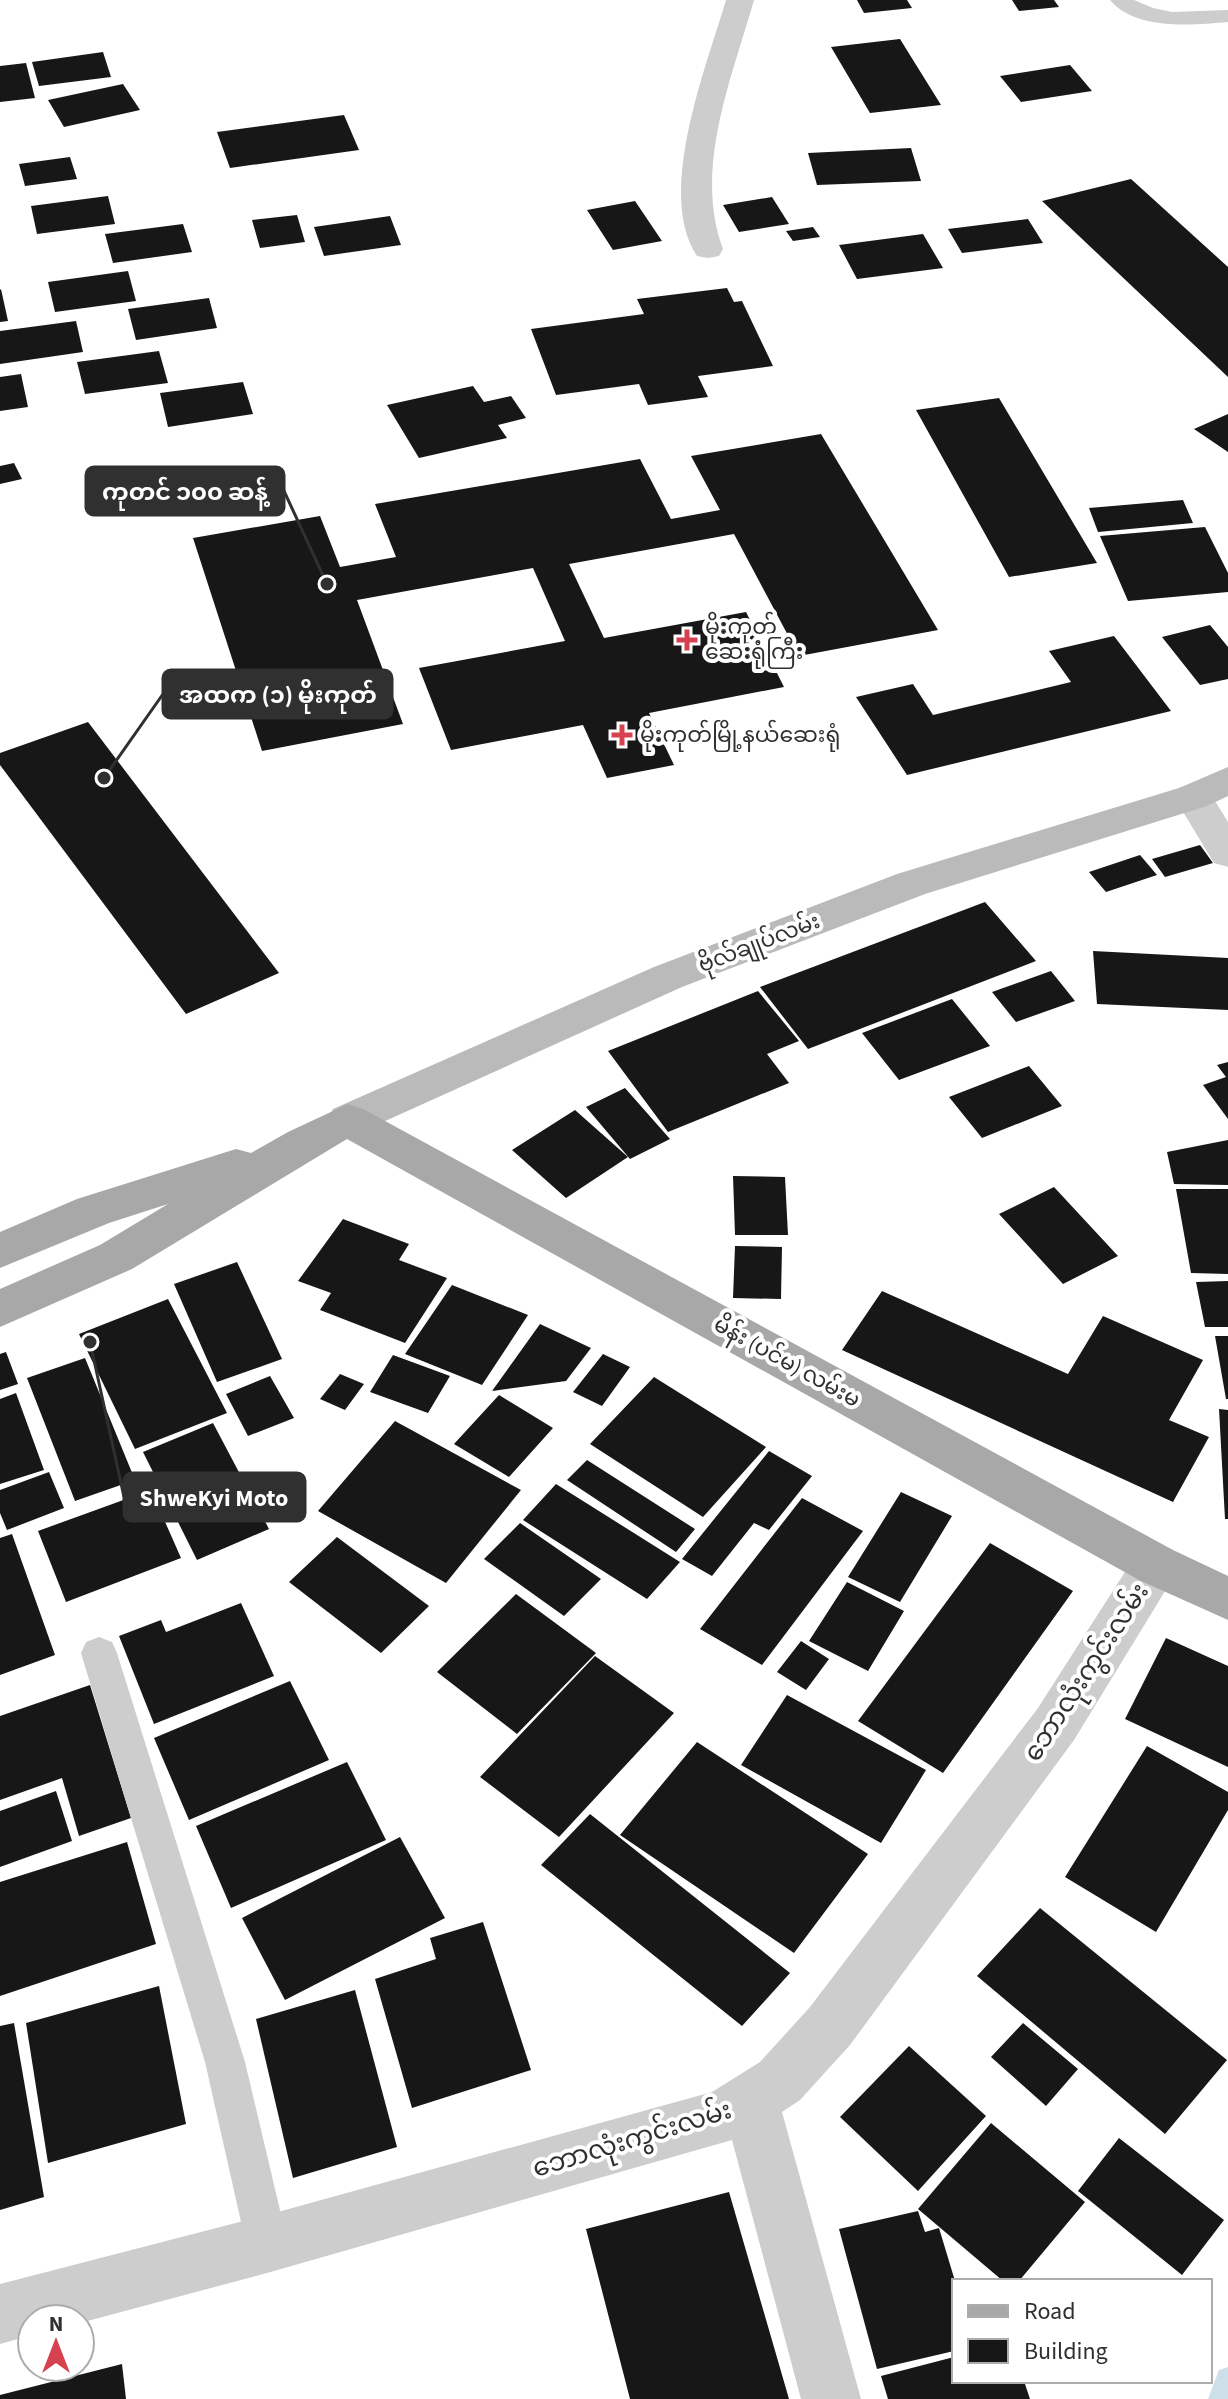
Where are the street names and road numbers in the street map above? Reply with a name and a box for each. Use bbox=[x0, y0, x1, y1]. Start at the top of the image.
street label: ဗိုလ်‌ချုပ်‌လမ်း bbox=[693, 905, 825, 983]
street label: မိန်း (ပင်မ) လမ်းမ bbox=[707, 1308, 866, 1416]
street label: ‌ဘောလုံးကွင်းလမ်း bbox=[1014, 1575, 1159, 1770]
street label: ‌ဘောလုံးကွင်းလမ်း bbox=[528, 2091, 737, 2189]

